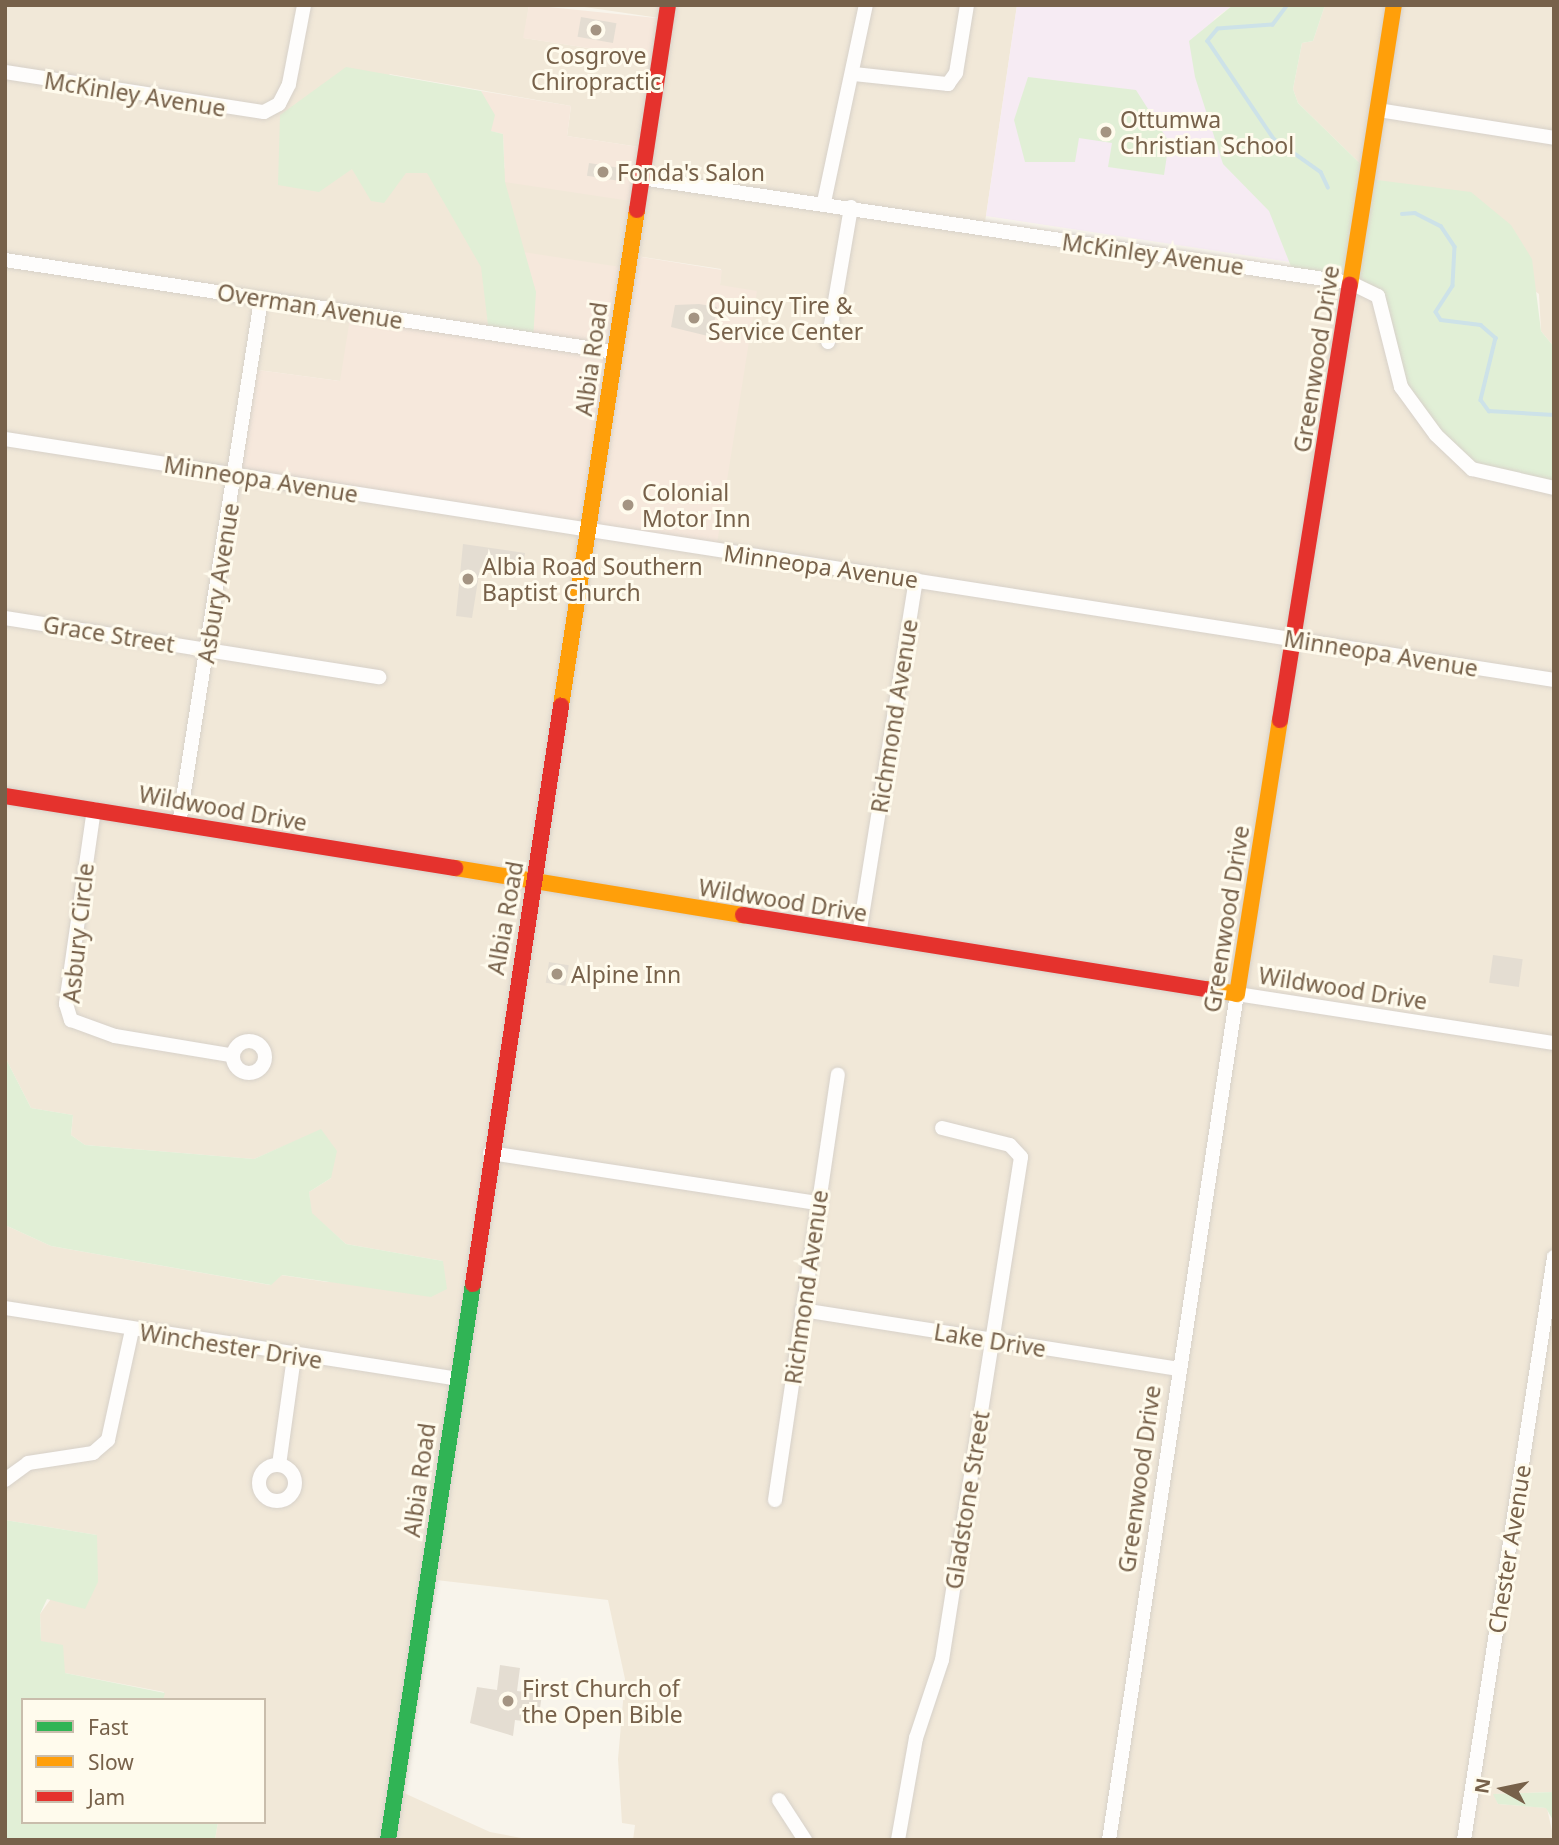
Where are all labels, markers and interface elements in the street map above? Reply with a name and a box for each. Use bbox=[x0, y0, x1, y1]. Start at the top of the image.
marker: Cosgrove Chiropractic bbox=[588, 22, 604, 38]
place label: Cosgrove Chiropractic bbox=[531, 41, 661, 95]
street label: McKinley Avenue bbox=[42, 66, 228, 122]
place label: Ottumwa Christian School bbox=[1120, 105, 1294, 159]
marker: Ottumwa Christian School bbox=[1098, 124, 1114, 140]
place label: Fonda's Salon bbox=[617, 158, 765, 186]
marker: Fonda's Salon bbox=[595, 164, 611, 180]
street label: McKinley Avenue bbox=[1060, 228, 1246, 280]
street label: Greenwood Drive bbox=[1288, 264, 1344, 454]
street label: Overman Avenue bbox=[215, 278, 405, 334]
place label: Quincy Tire & Service Center bbox=[708, 291, 863, 345]
street label: Albia Road bbox=[569, 300, 613, 418]
marker: Quincy Tire & Service Center bbox=[686, 310, 702, 326]
street label: Minneopa Avenue bbox=[162, 450, 360, 508]
place label: Colonial Motor Inn bbox=[642, 478, 751, 532]
marker: Colonial Motor Inn bbox=[620, 497, 636, 513]
street label: Asbury Avenue bbox=[192, 501, 244, 665]
street label: Minneopa Avenue bbox=[722, 539, 920, 593]
place label: Albia Road Southern Baptist Church bbox=[482, 552, 703, 606]
marker: Albia Road Southern Baptist Church bbox=[460, 571, 476, 587]
street label: Grace Street bbox=[41, 610, 177, 658]
street label: Richmond Avenue bbox=[865, 617, 923, 815]
street label: Minneopa Avenue bbox=[1282, 624, 1480, 682]
street label: Wildwood Drive bbox=[137, 780, 309, 836]
street label: Greenwood Drive bbox=[1198, 824, 1254, 1014]
street label: Albia Road bbox=[481, 859, 529, 977]
street label: Asbury Circle bbox=[57, 862, 99, 1004]
street label: Wildwood Drive bbox=[697, 873, 869, 927]
place label: Alpine Inn bbox=[571, 960, 681, 988]
street label: Wildwood Drive bbox=[1257, 961, 1429, 1015]
marker: Alpine Inn bbox=[549, 966, 565, 982]
street label: Richmond Avenue bbox=[779, 1188, 833, 1386]
street label: Winchester Drive bbox=[138, 1318, 324, 1374]
street label: Lake Drive bbox=[932, 1318, 1048, 1362]
street label: Greenwood Drive bbox=[1112, 1384, 1166, 1574]
street label: Gladstone Street bbox=[939, 1409, 995, 1591]
street label: Albia Road bbox=[397, 1421, 441, 1539]
street label: Chester Avenue bbox=[1482, 1463, 1536, 1635]
place label: First Church of the Open Bible bbox=[522, 1674, 683, 1728]
marker: First Church of the Open Bible bbox=[500, 1693, 516, 1709]
legend bbox=[21, 1698, 266, 1824]
text: Fast bbox=[88, 1713, 128, 1741]
text: Slow bbox=[88, 1748, 134, 1776]
north arrow bbox=[1468, 1754, 1538, 1824]
text: N bbox=[1468, 1776, 1496, 1795]
text: Jam bbox=[88, 1783, 125, 1811]

